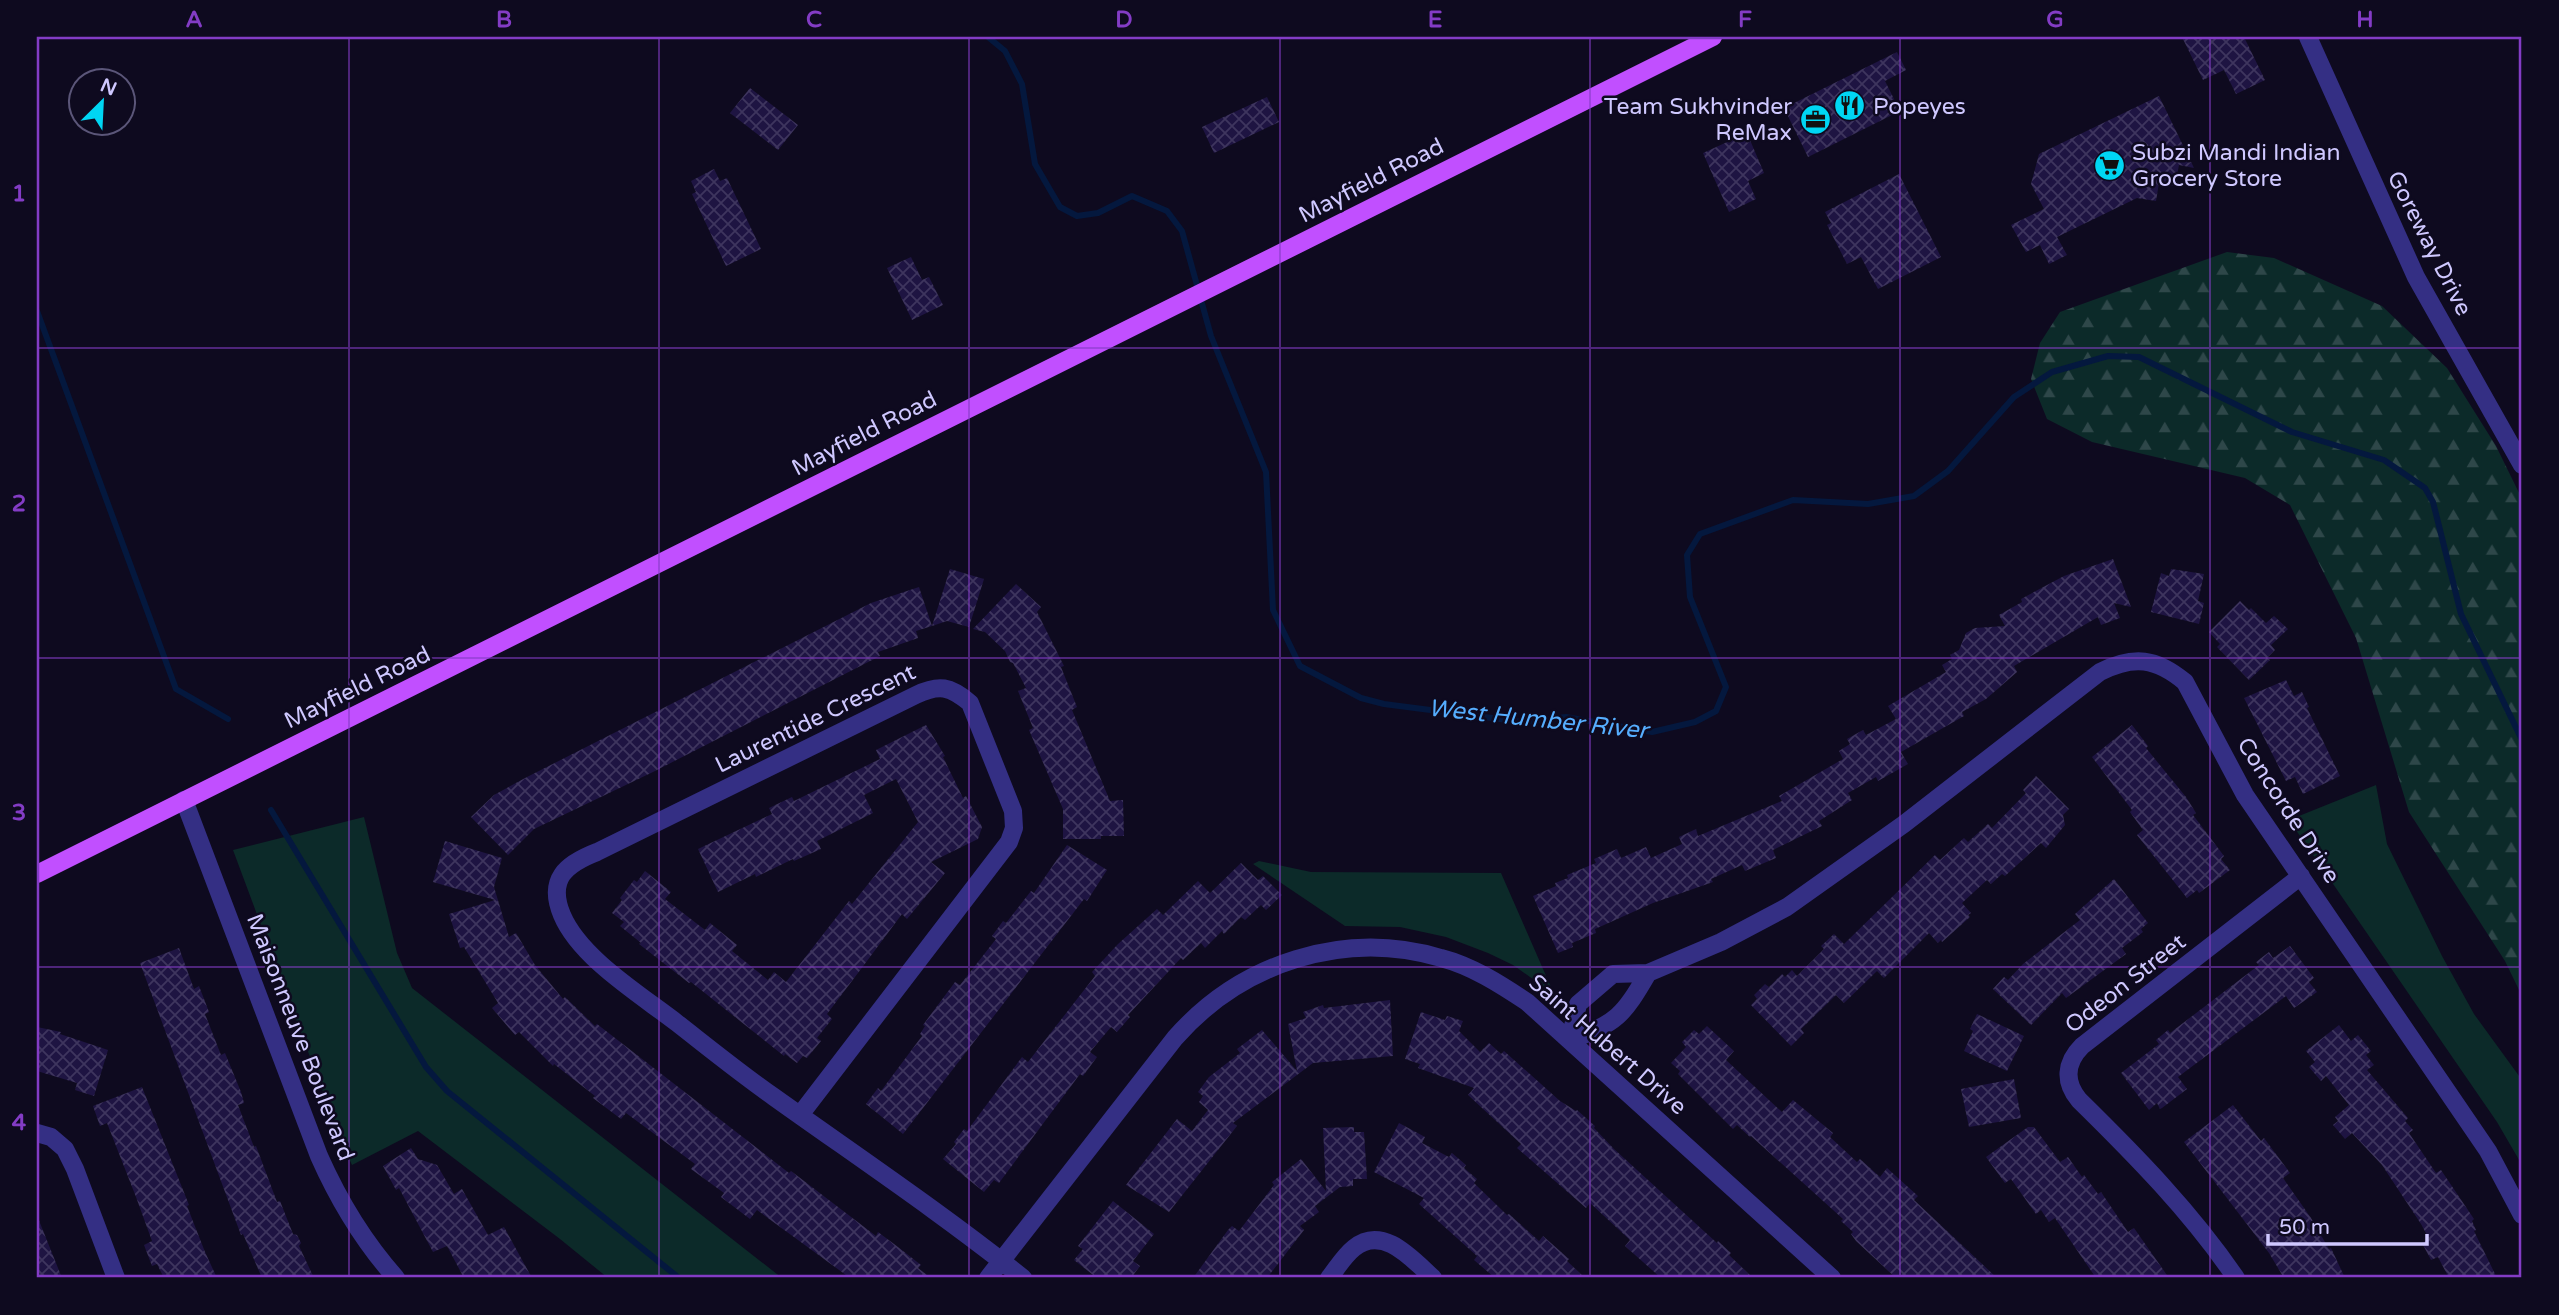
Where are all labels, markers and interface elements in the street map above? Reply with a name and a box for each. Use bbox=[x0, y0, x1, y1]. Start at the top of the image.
text: A bbox=[185, 6, 203, 34]
text: B bbox=[496, 6, 512, 34]
text: C bbox=[806, 6, 822, 34]
text: D bbox=[1115, 6, 1133, 34]
text: E bbox=[1428, 6, 1442, 34]
text: F bbox=[1738, 6, 1752, 34]
text: G bbox=[2046, 6, 2064, 34]
text: H bbox=[2356, 6, 2374, 34]
north arrow bbox=[66, 66, 136, 136]
text: N bbox=[97, 74, 120, 101]
restaurant icon: Popeyes bbox=[1833, 89, 1867, 123]
place label: Team Sukhvinder ReMax bbox=[1604, 93, 1792, 147]
place label: Popeyes bbox=[1873, 93, 1966, 121]
office icon: Team Sukhvinder ReMax bbox=[1798, 102, 1832, 136]
street label: Mayfield Road bbox=[1294, 132, 1449, 229]
place label: Subzi Mandi Indian Grocery Store bbox=[2132, 139, 2341, 193]
supermarket icon: Subzi Mandi Indian Grocery Store bbox=[2092, 148, 2126, 182]
street label: Goreway Drive bbox=[2381, 166, 2478, 320]
text: 1 bbox=[12, 180, 26, 208]
street label: Mayfield Road bbox=[787, 385, 942, 482]
text: 2 bbox=[12, 490, 26, 518]
street label: Mayfield Road bbox=[280, 640, 435, 735]
street label: Laurentide Crescent bbox=[711, 658, 920, 780]
water label: West Humber River bbox=[1427, 694, 1652, 746]
street label: Concorde Drive bbox=[2231, 732, 2346, 889]
text: 3 bbox=[12, 799, 26, 827]
street label: Maisonneuve Boulevard bbox=[240, 910, 360, 1165]
street label: Odeon Street bbox=[2060, 928, 2192, 1040]
street label: Saint Hubert Drive bbox=[1523, 969, 1692, 1121]
text: 4 bbox=[12, 1109, 27, 1137]
scale bar bbox=[2268, 1203, 2428, 1247]
text: 50 m bbox=[2279, 1215, 2330, 1240]

